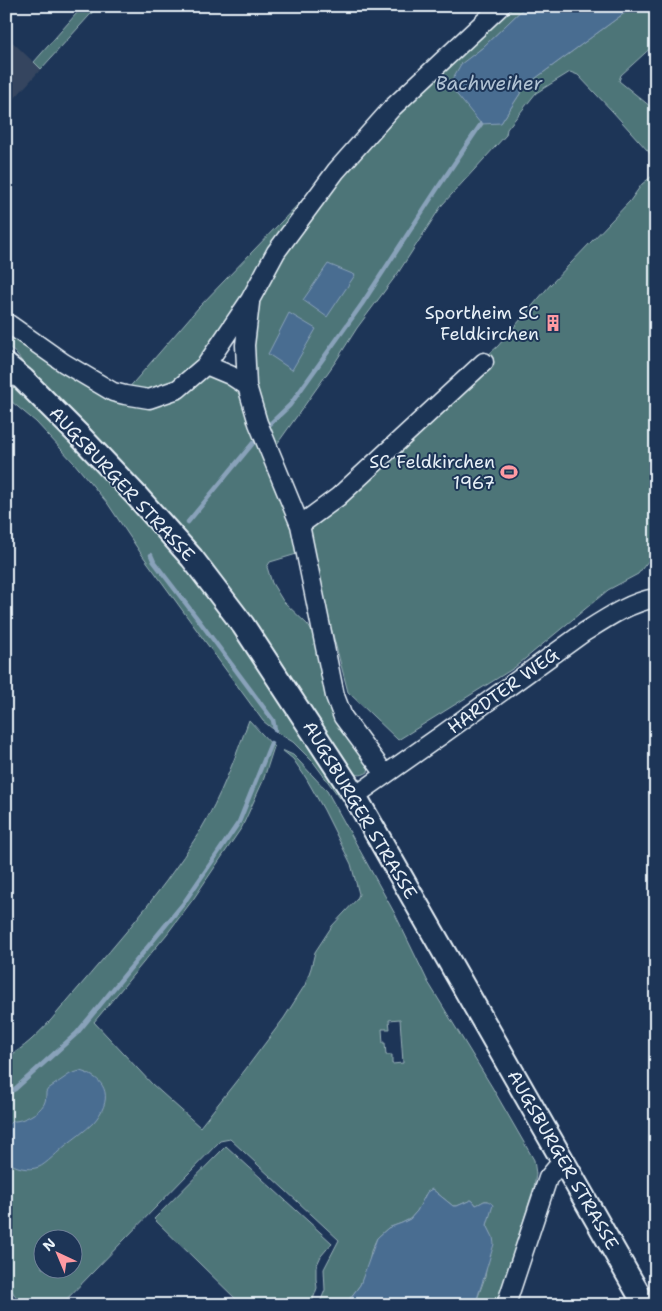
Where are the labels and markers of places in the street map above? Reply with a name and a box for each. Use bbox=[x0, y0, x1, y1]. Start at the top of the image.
place label: Sportheim SC Feldkirchen bbox=[425, 301, 539, 346]
building icon: Sportheim SC Feldkirchen bbox=[543, 313, 563, 333]
place label: SC Feldkirchen 1967 bbox=[369, 450, 495, 495]
sports icon: SC Feldkirchen 1967 bbox=[499, 462, 519, 482]

